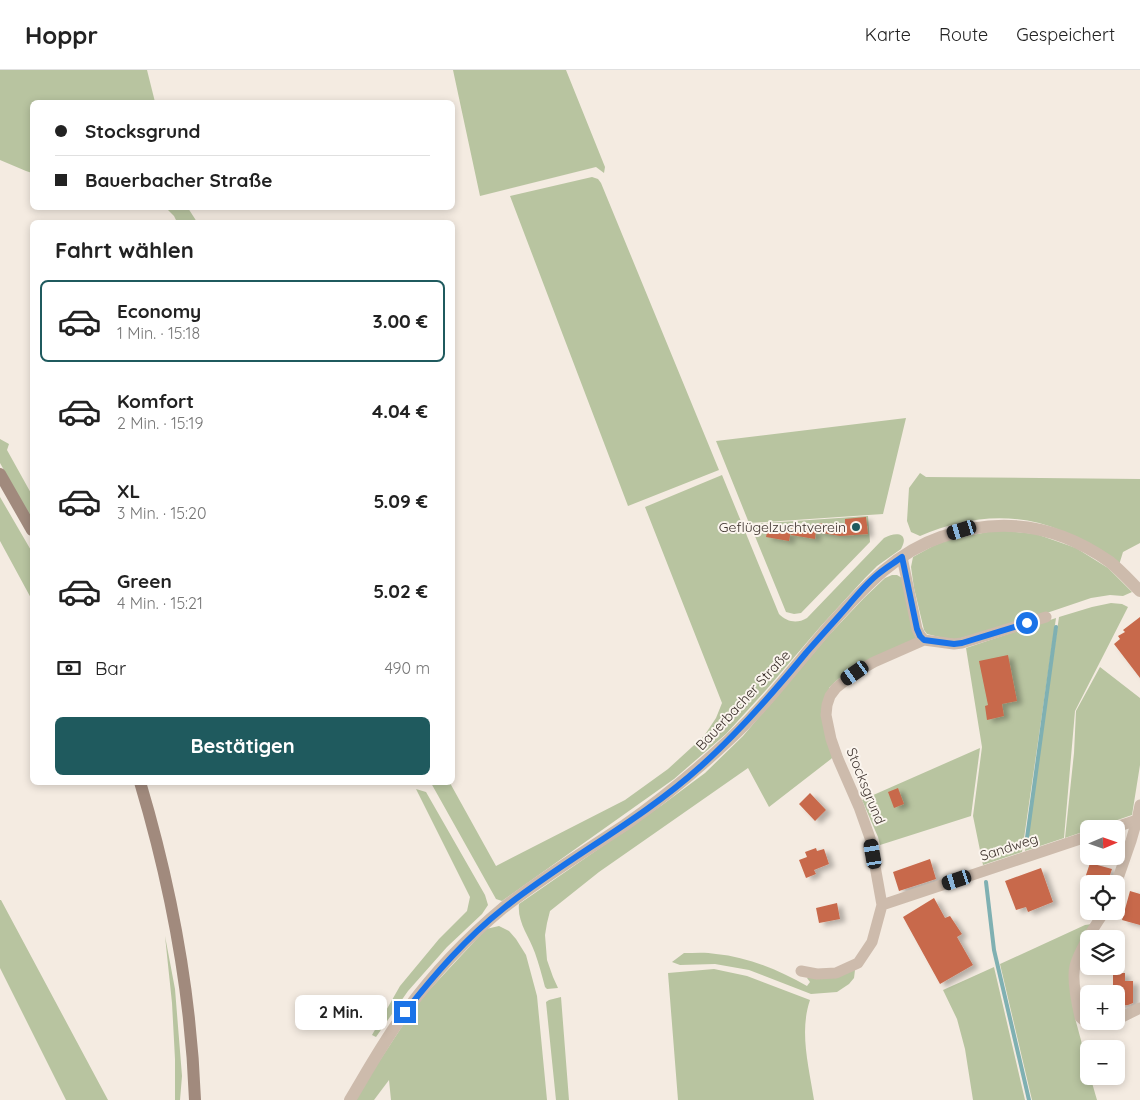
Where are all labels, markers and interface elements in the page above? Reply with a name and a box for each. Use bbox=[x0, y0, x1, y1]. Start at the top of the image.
text: Hoppr bbox=[25, 20, 98, 50]
text: Karte bbox=[865, 23, 911, 46]
text: Route bbox=[939, 23, 988, 46]
text: Gespeichert bbox=[1016, 23, 1115, 46]
text: Stocksgrund bbox=[85, 119, 200, 143]
text: Bauerbacher Straße bbox=[85, 168, 272, 192]
text: Fahrt wählen bbox=[55, 236, 194, 264]
icon: car bbox=[57, 299, 102, 344]
text: Economy bbox=[117, 299, 201, 323]
text: 3.00 € bbox=[373, 309, 428, 333]
text: 1 Min. · 15:18 bbox=[117, 323, 200, 343]
icon: car bbox=[57, 389, 102, 434]
text: Komfort bbox=[117, 389, 194, 413]
text: 4.04 € bbox=[372, 399, 428, 423]
text: 2 Min. · 15:19 bbox=[117, 413, 203, 433]
icon: car bbox=[57, 479, 102, 524]
text: XL bbox=[117, 479, 140, 503]
text: 5.09 € bbox=[373, 489, 428, 513]
text: 3 Min. · 15:20 bbox=[117, 503, 206, 523]
place label: Geflügelzuchtverein bbox=[719, 518, 846, 536]
car bbox=[945, 518, 978, 542]
marker: Geflügelzuchtverein bbox=[850, 521, 862, 533]
icon: car bbox=[57, 569, 102, 614]
text: Green bbox=[117, 569, 172, 593]
text: 5.02 € bbox=[373, 579, 428, 603]
text: 4 Min. · 15:21 bbox=[117, 593, 203, 613]
route start bbox=[1016, 612, 1038, 634]
street label: Bauerbacher Straße bbox=[692, 646, 794, 754]
icon: cash bbox=[55, 654, 83, 682]
text: Bar bbox=[95, 656, 126, 680]
text: 490 m bbox=[384, 658, 430, 678]
car bbox=[838, 658, 871, 688]
button: Bestätigen bbox=[55, 717, 430, 775]
street label: Stocksgrund bbox=[843, 745, 889, 827]
north arrow bbox=[1080, 820, 1125, 865]
map controls bbox=[1080, 820, 1125, 1085]
street label: Sandweg bbox=[978, 829, 1040, 865]
car bbox=[863, 838, 882, 870]
car bbox=[940, 868, 973, 892]
button: locate bbox=[1080, 875, 1125, 920]
button: layers bbox=[1080, 930, 1125, 975]
button: + bbox=[1080, 985, 1125, 1030]
callout: 2 Min. bbox=[295, 994, 388, 1030]
route end bbox=[394, 1001, 416, 1023]
text: 2 Min. bbox=[319, 1002, 363, 1022]
button: − bbox=[1080, 1040, 1125, 1085]

